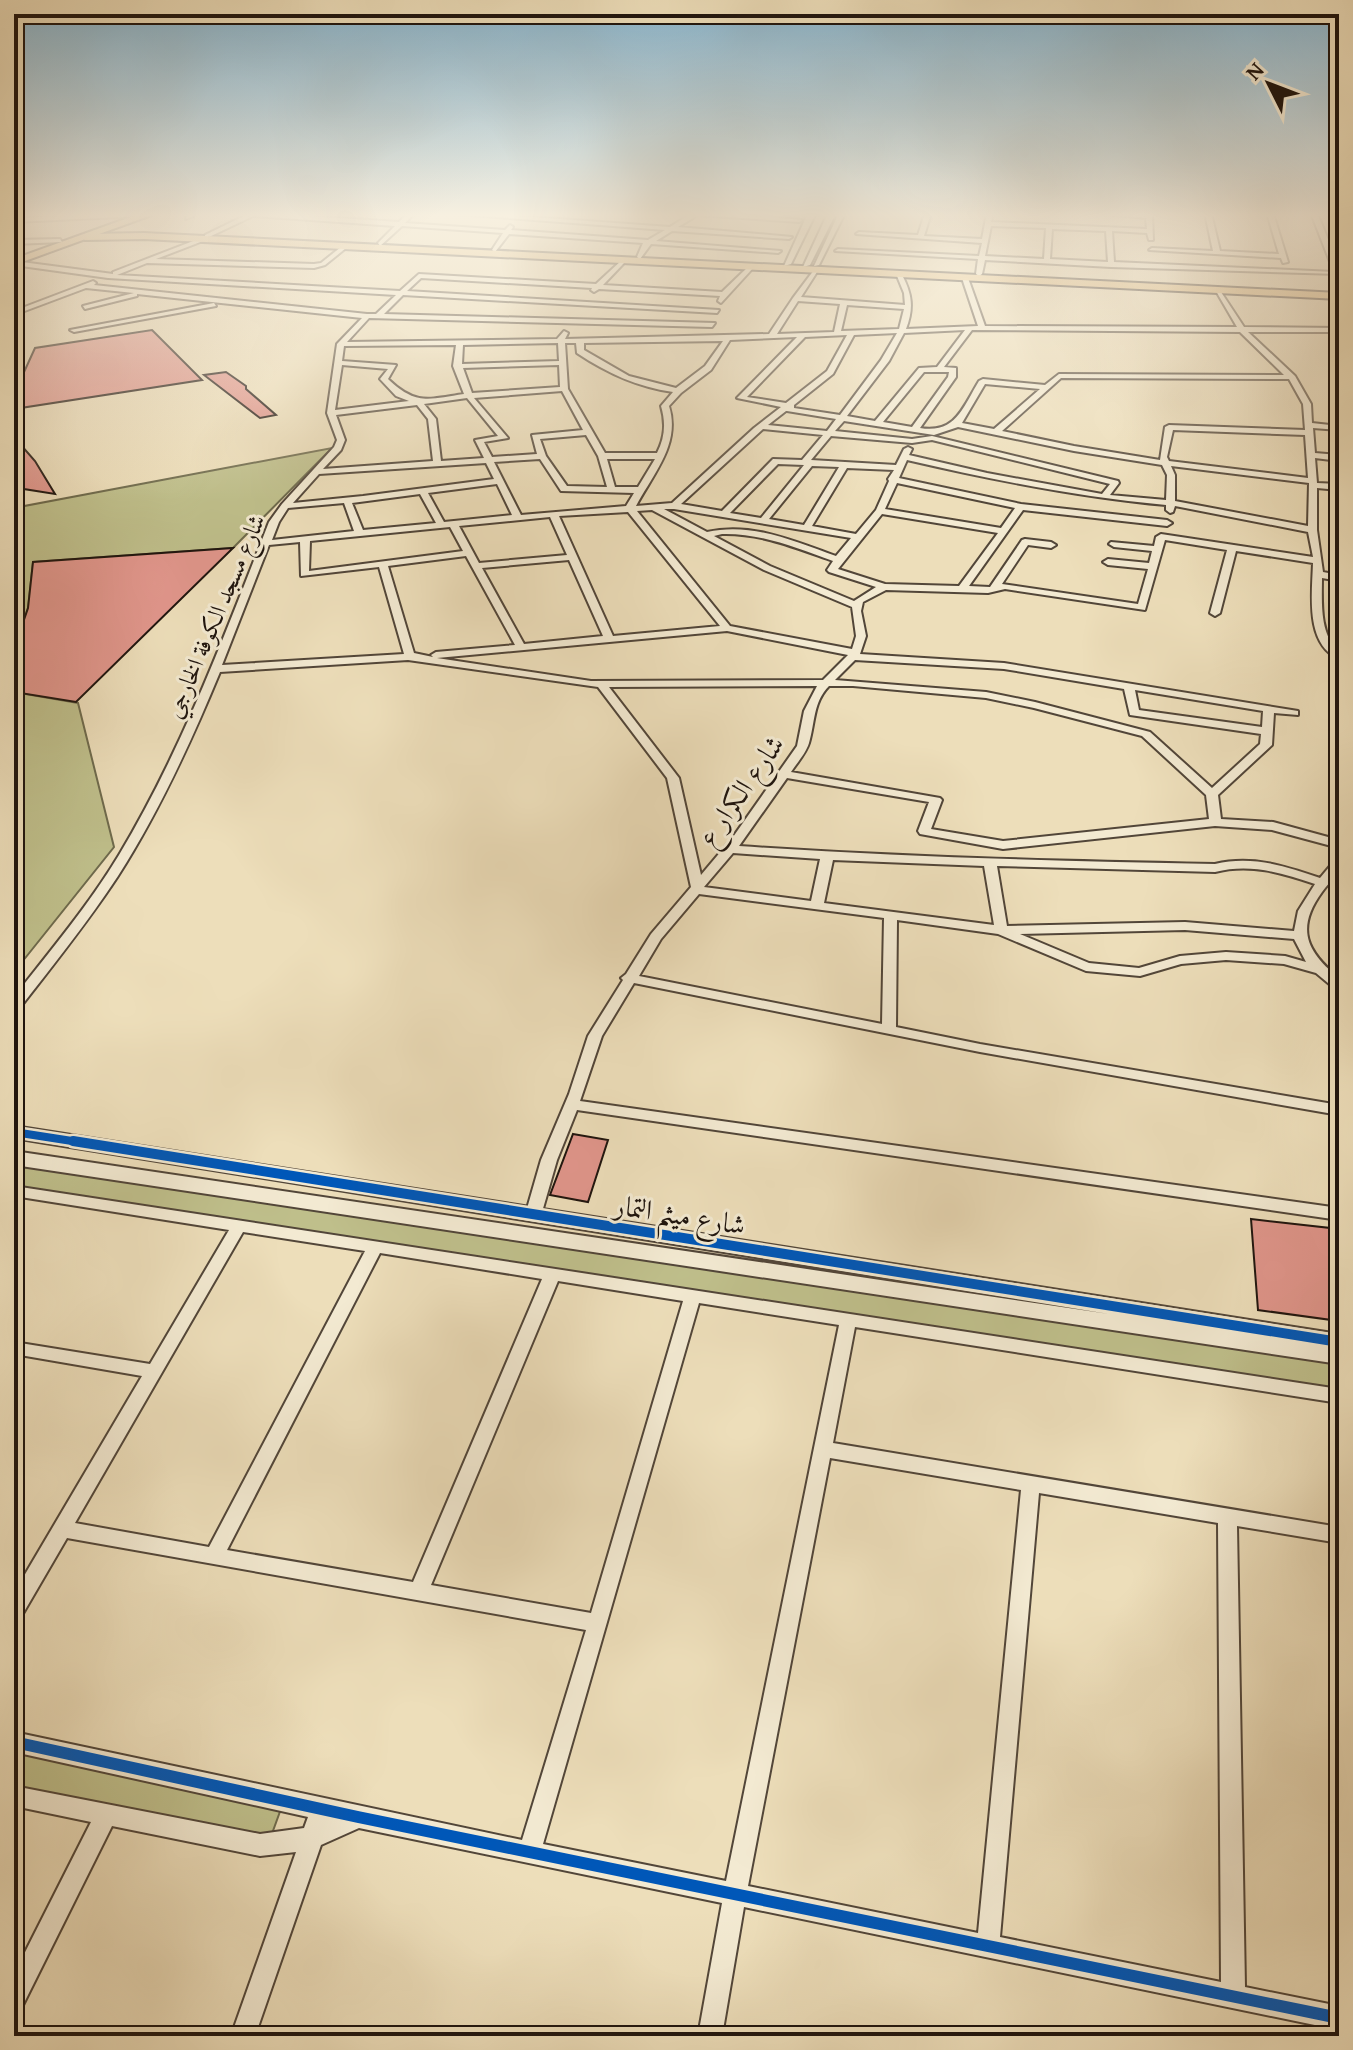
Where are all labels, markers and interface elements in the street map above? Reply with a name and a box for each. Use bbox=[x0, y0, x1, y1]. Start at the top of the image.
north arrow bbox=[1229, 44, 1309, 124]
text: N bbox=[1237, 54, 1271, 87]
street label: شارع مسجد الكوفة الخارجي bbox=[156, 509, 277, 725]
street label: شارع الكرار ع bbox=[687, 726, 797, 856]
street label: شارع ميثم التمار bbox=[607, 1183, 748, 1252]

